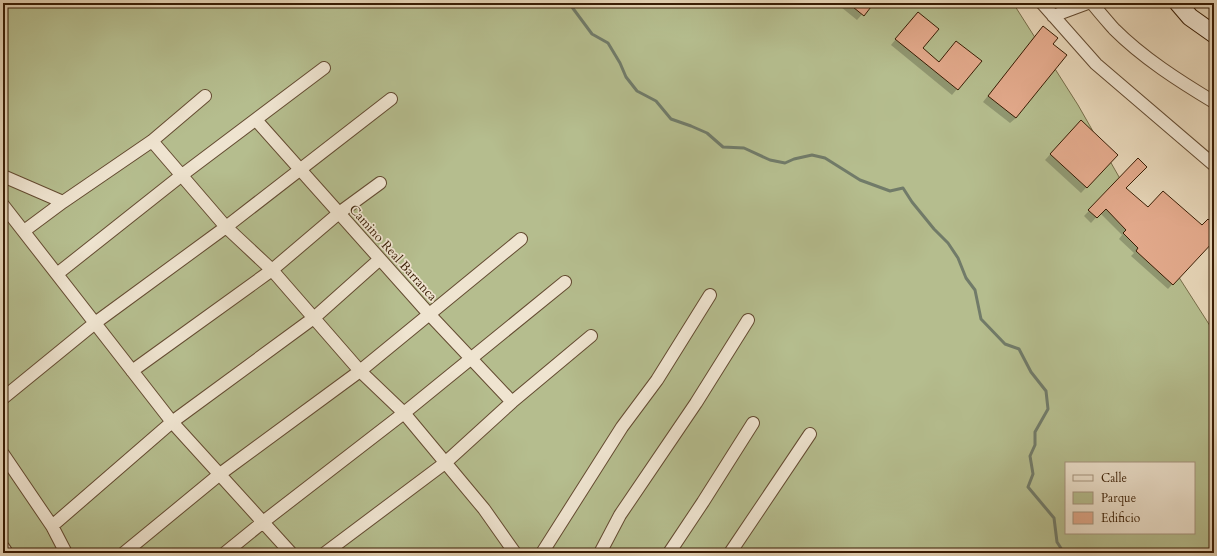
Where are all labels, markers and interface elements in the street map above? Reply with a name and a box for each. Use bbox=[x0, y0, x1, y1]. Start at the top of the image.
street label: Camino Real Barranca bbox=[345, 201, 441, 305]
legend bbox=[1065, 462, 1195, 534]
text: Calle bbox=[1101, 470, 1127, 486]
text: Parque bbox=[1101, 490, 1136, 506]
text: Edificio bbox=[1101, 510, 1141, 526]

